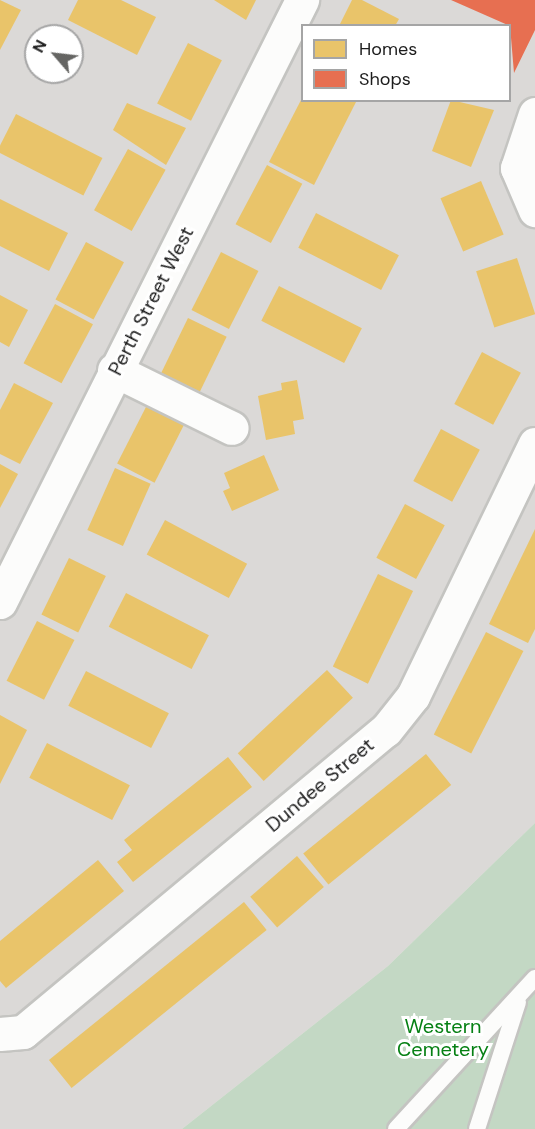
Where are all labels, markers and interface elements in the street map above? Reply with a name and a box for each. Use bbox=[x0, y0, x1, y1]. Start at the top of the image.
north arrow bbox=[24, 24, 84, 84]
legend bbox=[301, 24, 511, 102]
text: N bbox=[27, 36, 51, 56]
text: Homes bbox=[359, 37, 417, 61]
text: Shops bbox=[359, 67, 411, 91]
street label: Perth Street West bbox=[103, 223, 199, 379]
street label: Dundee Street bbox=[261, 733, 379, 837]
park label: Western Cemetery bbox=[397, 1014, 489, 1061]

